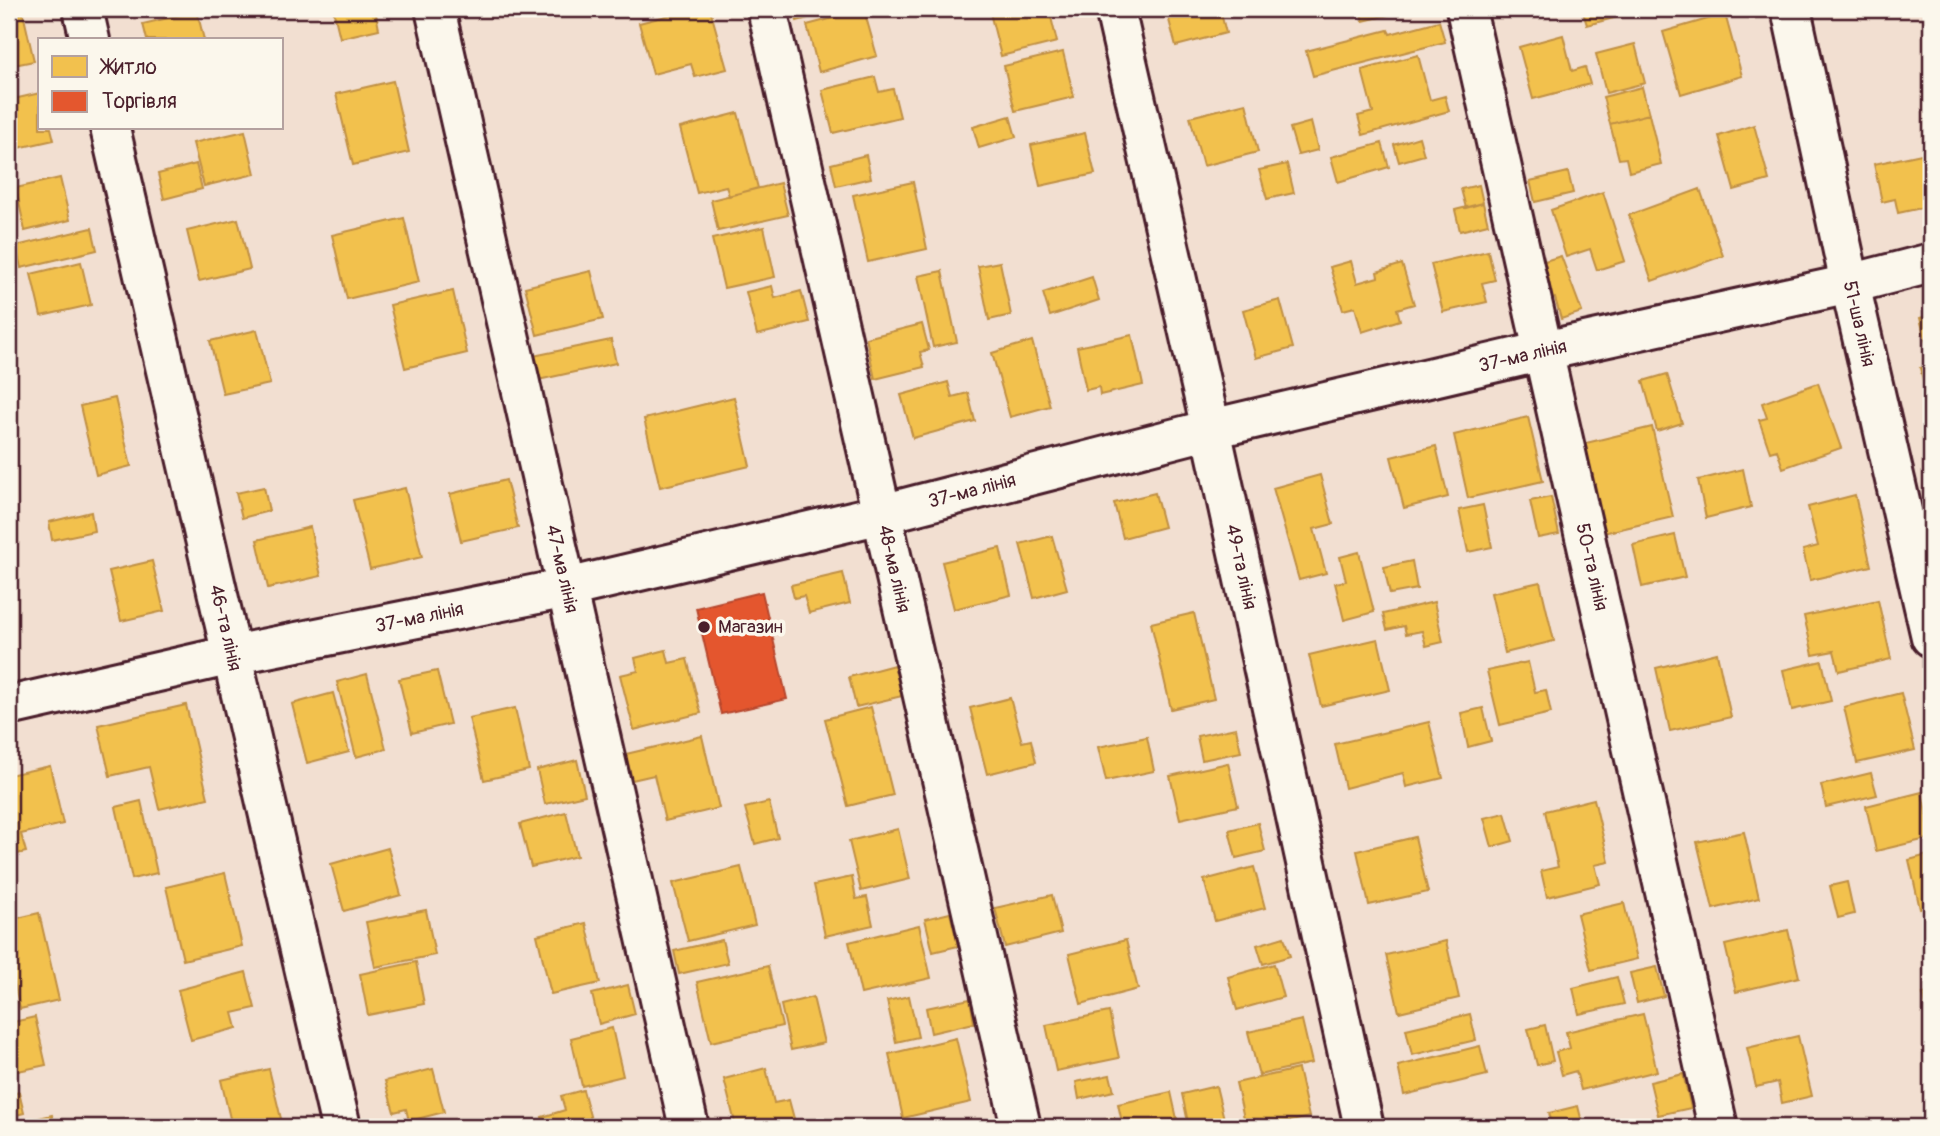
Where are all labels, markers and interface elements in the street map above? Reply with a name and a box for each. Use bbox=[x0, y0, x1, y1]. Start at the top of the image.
legend bbox=[38, 38, 284, 130]
text: Житло bbox=[99, 54, 157, 81]
text: Торгівля bbox=[102, 88, 177, 115]
street label: 51-ша лінія bbox=[1838, 278, 1881, 369]
street label: 37-ма лінія bbox=[1476, 334, 1569, 378]
street label: 37-ма лінія bbox=[926, 468, 1018, 514]
street label: 50-та лінія bbox=[1570, 521, 1613, 613]
street label: 47-ма лінія bbox=[541, 522, 584, 615]
street label: 48-ма лінія bbox=[873, 522, 916, 615]
street label: 49-та лінія bbox=[1220, 522, 1262, 612]
street label: 46-та лінія bbox=[204, 582, 247, 673]
street label: 37-ма лінія bbox=[373, 597, 466, 638]
place label: Магазин bbox=[718, 615, 783, 639]
marker: Магазин bbox=[696, 619, 712, 635]

